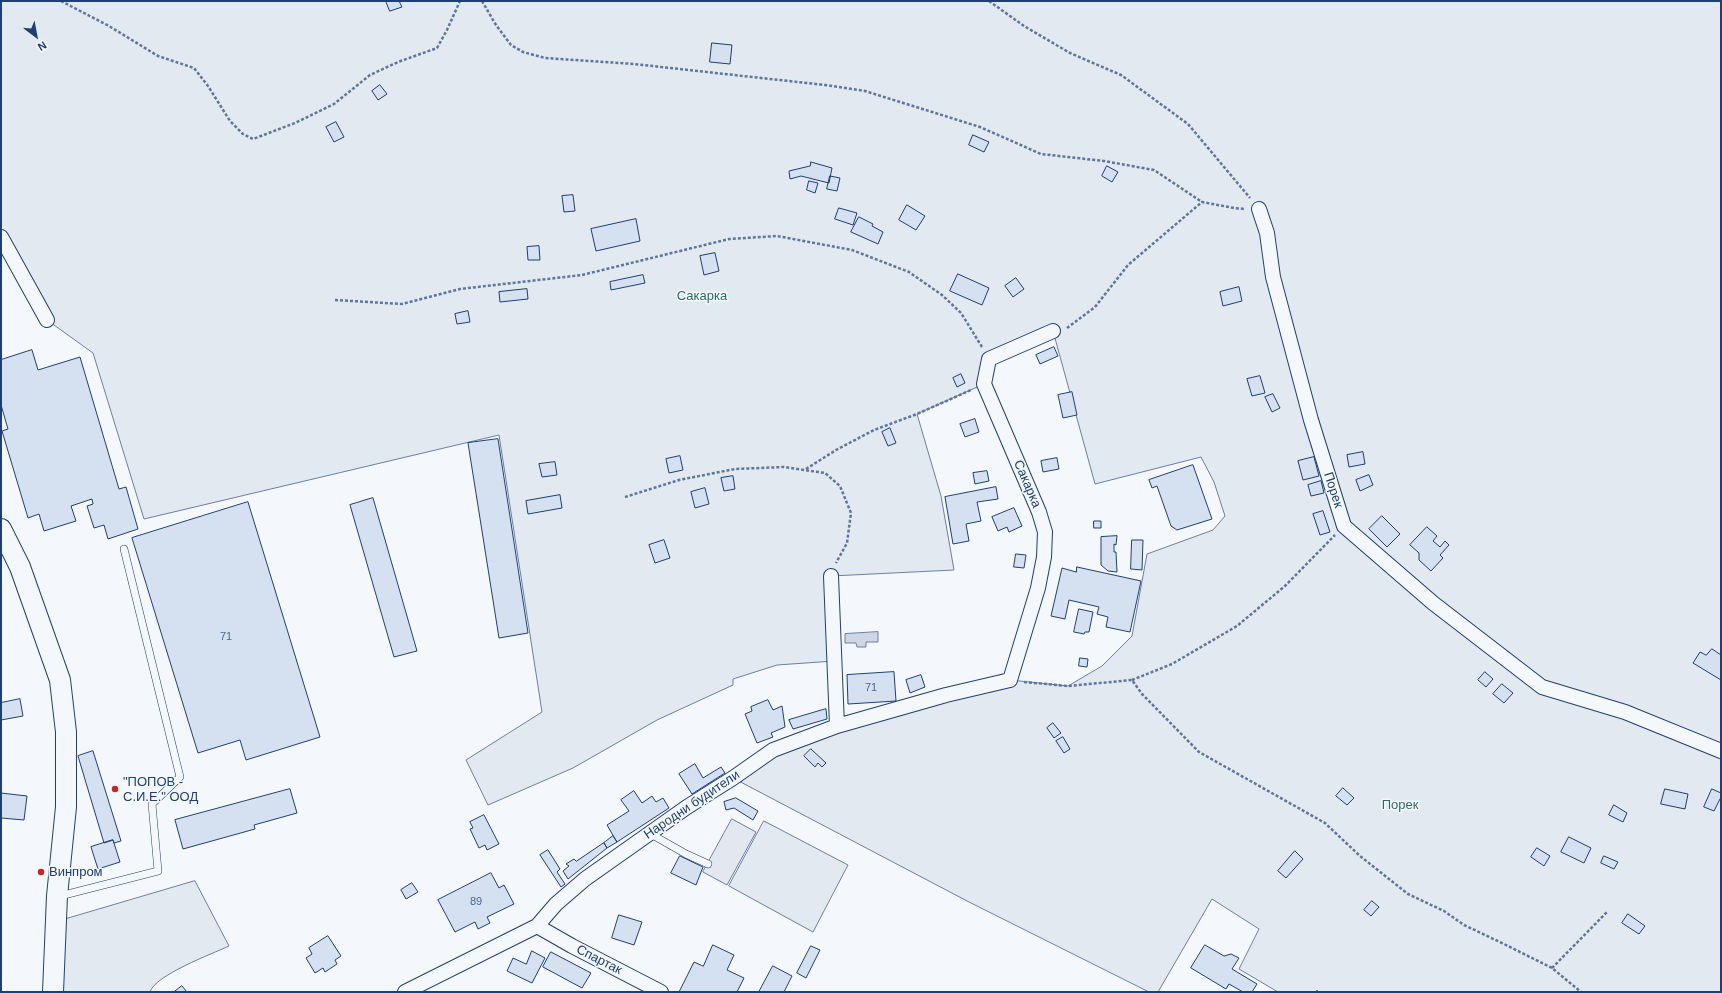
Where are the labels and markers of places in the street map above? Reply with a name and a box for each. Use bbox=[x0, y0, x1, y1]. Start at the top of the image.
place label: "ПОПОВ - С.И.Е." ООД bbox=[123, 774, 198, 805]
marker: "ПОПОВ - С.И.Е." ООД bbox=[110, 784, 120, 794]
place label: Винпром bbox=[49, 864, 103, 880]
marker: Винпром bbox=[36, 867, 46, 877]

